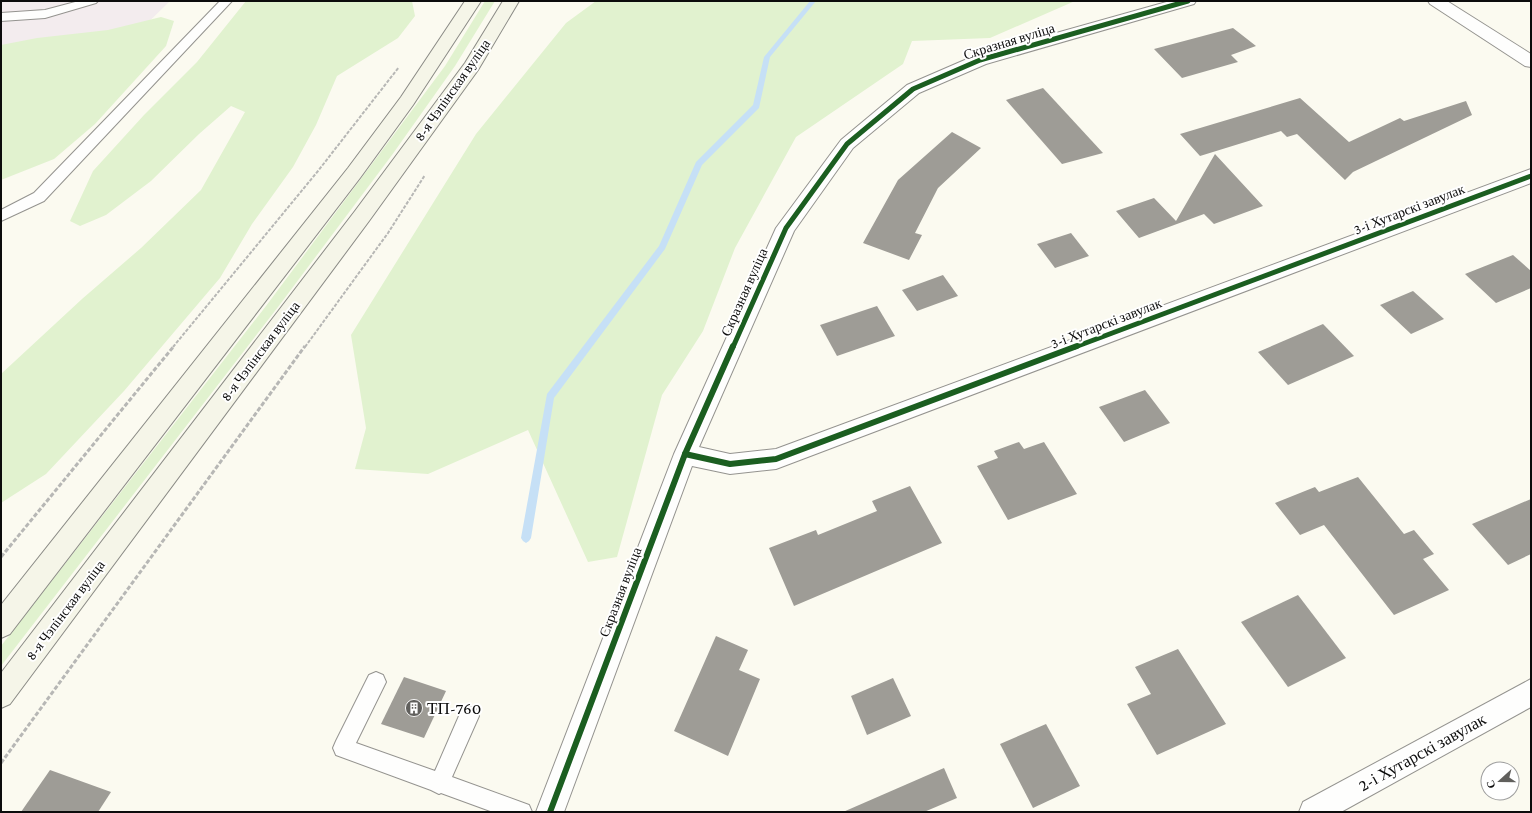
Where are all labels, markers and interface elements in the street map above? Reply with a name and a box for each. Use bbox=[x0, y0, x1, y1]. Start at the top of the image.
street label: Скразная вуліца bbox=[961, 19, 1057, 63]
street label: 8-я Чэпінская вуліца bbox=[411, 35, 494, 144]
street label: 3-і Хутарскі завулак bbox=[1351, 180, 1467, 238]
street label: Скразная вуліца bbox=[717, 245, 771, 339]
street label: 3-і Хутарскі завулак bbox=[1048, 294, 1164, 352]
street label: 8-я Чэпінская вуліца bbox=[217, 297, 303, 404]
street label: Скразная вуліца bbox=[596, 544, 645, 639]
street label: 8-я Чэпінская вуліца bbox=[22, 556, 108, 663]
building icon: ТП-760 bbox=[404, 698, 424, 718]
place label: ТП-760 bbox=[427, 699, 481, 718]
street label: 2-і Хутарскі завулак bbox=[1355, 709, 1490, 795]
north arrow bbox=[1480, 761, 1520, 801]
text: С bbox=[1484, 779, 1498, 790]

